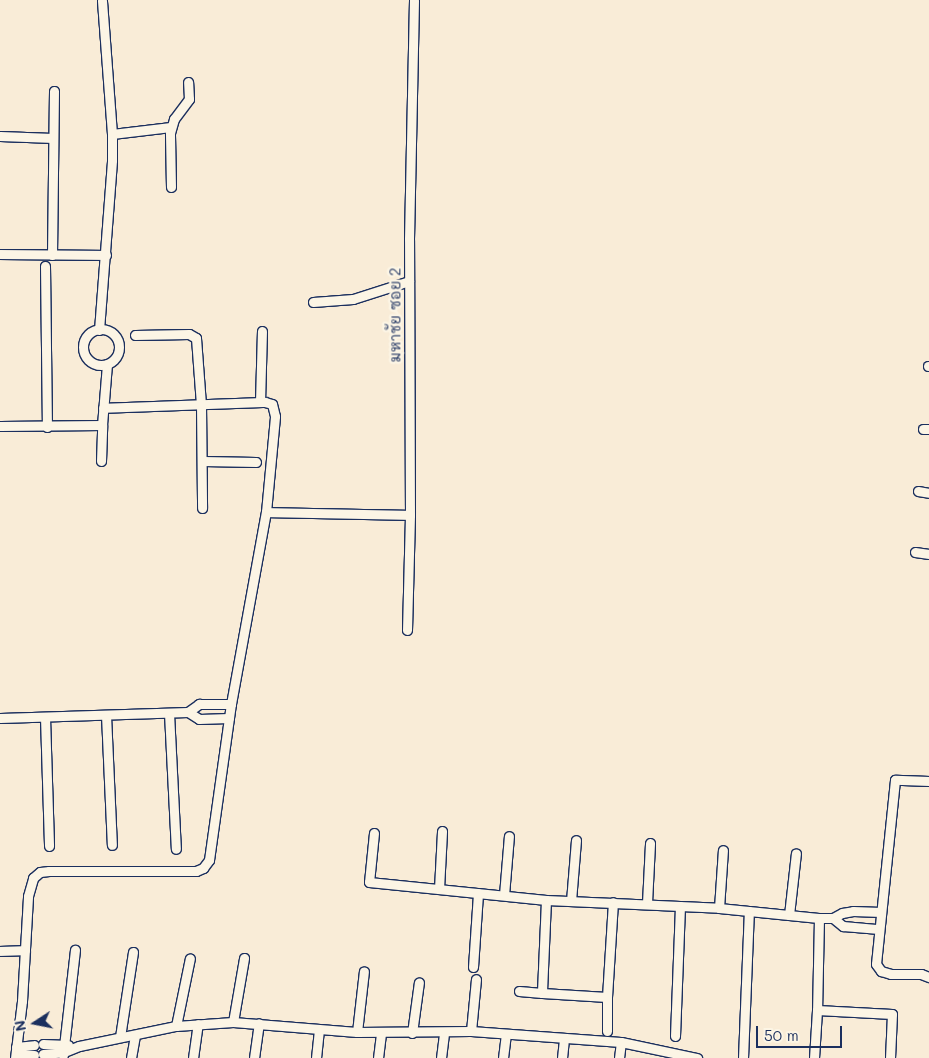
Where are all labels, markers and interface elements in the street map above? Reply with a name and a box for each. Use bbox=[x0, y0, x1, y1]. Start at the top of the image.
street label: มหาชัย ซอย 2 bbox=[386, 268, 404, 362]
north arrow bbox=[10, 998, 60, 1048]
scale bar bbox=[759, 1016, 845, 1048]
text: N bbox=[9, 1019, 30, 1033]
text: 50 m bbox=[764, 1025, 799, 1045]

